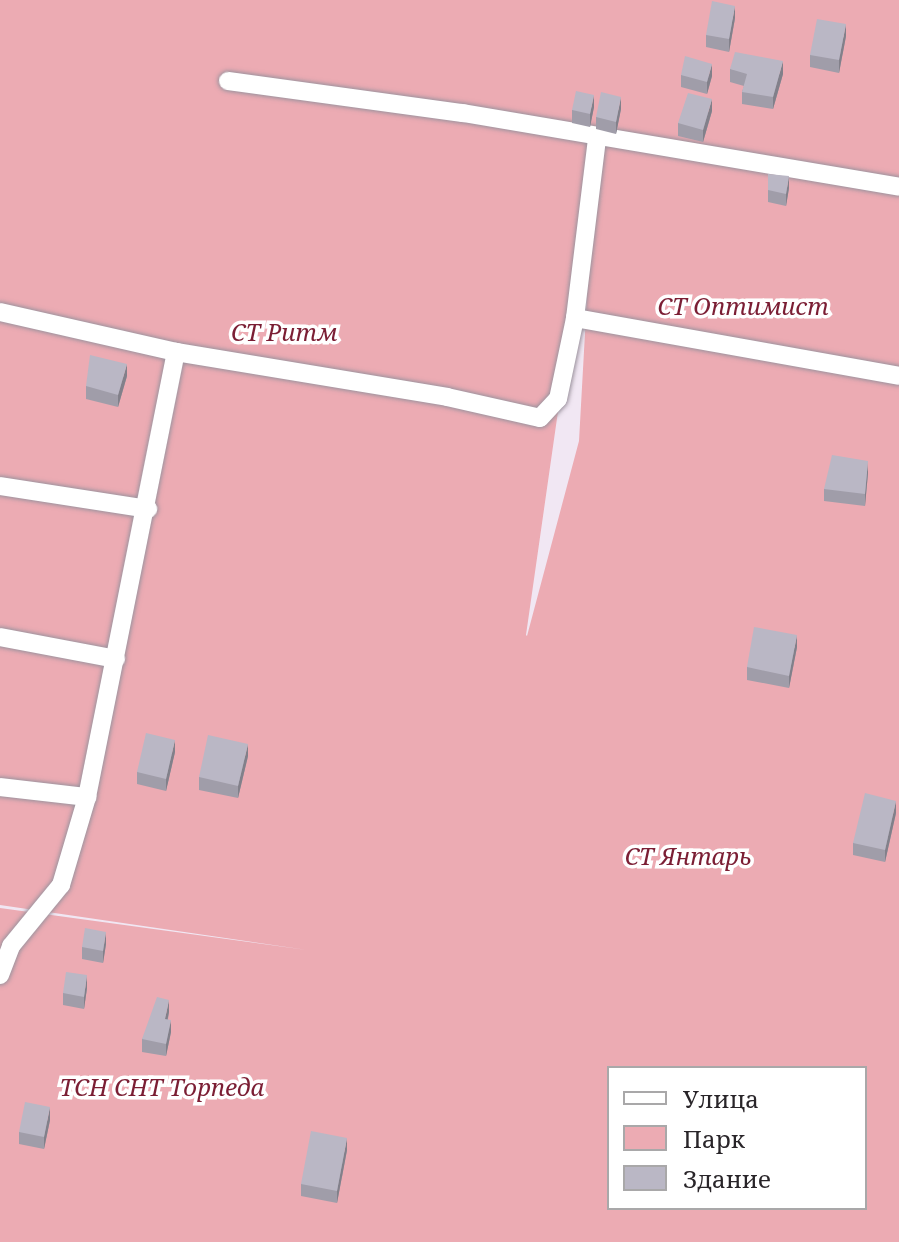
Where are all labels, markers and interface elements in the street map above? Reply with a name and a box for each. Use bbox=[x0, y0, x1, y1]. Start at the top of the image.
park label: СТ Оптимист bbox=[657, 292, 829, 320]
park label: СТ Ритм bbox=[231, 318, 337, 346]
park label: СТ Янтарь bbox=[624, 842, 752, 870]
legend bbox=[607, 1066, 867, 1210]
park label: ТСН СНТ Торпеда bbox=[60, 1073, 264, 1101]
text: Улица bbox=[683, 1082, 759, 1115]
text: Парк bbox=[683, 1122, 745, 1155]
text: Здание bbox=[683, 1162, 771, 1195]

